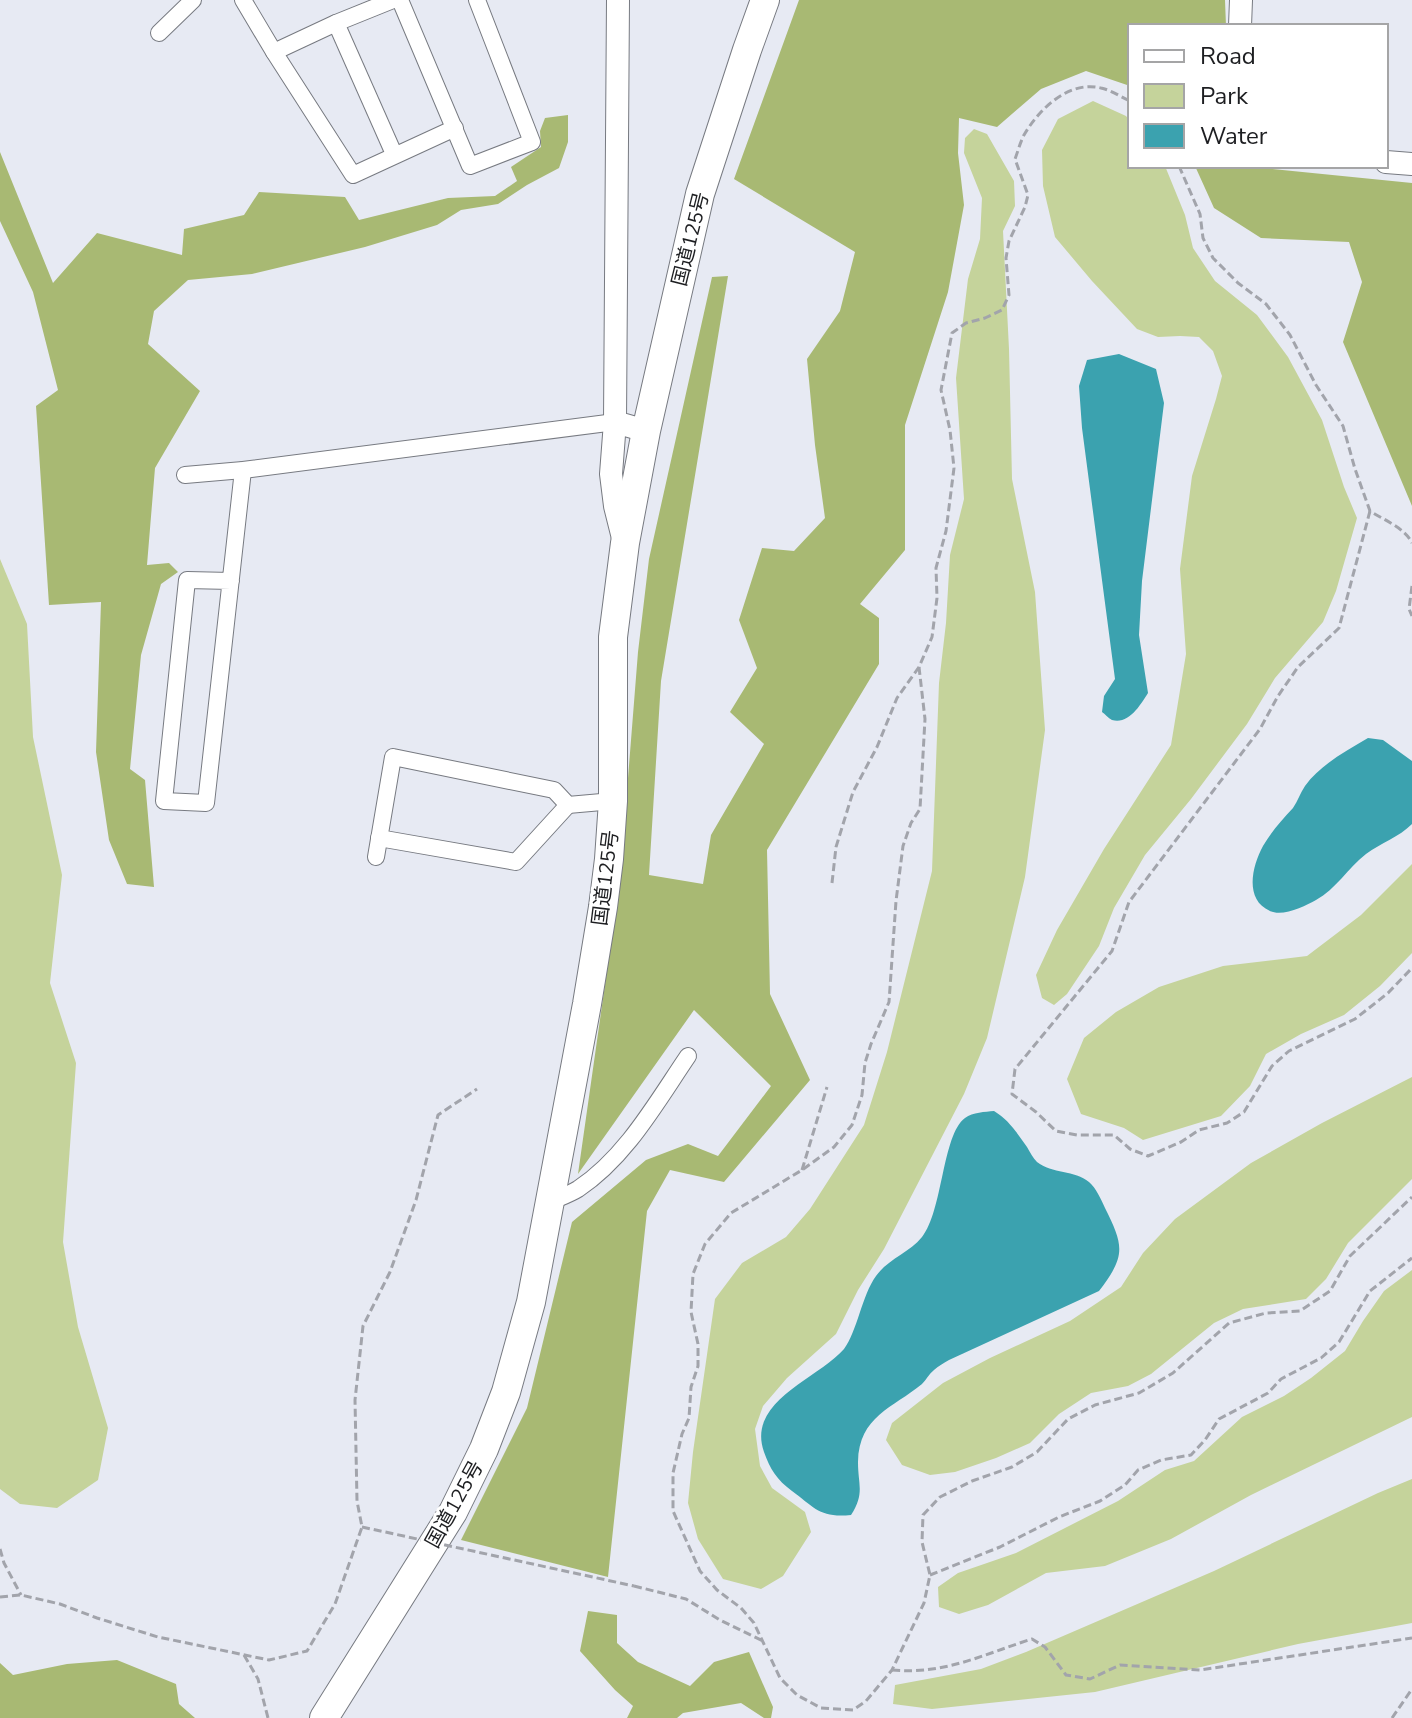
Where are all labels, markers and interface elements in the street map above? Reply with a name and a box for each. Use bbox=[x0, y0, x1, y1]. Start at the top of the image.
legend bbox=[1128, 24, 1388, 168]
text: Road bbox=[1200, 40, 1256, 72]
text: Park bbox=[1200, 80, 1249, 112]
text: Water bbox=[1200, 120, 1268, 152]
street label: 国道125号 bbox=[666, 189, 715, 289]
street label: 国道125号 bbox=[586, 829, 625, 927]
street label: 国道125号 bbox=[419, 1456, 490, 1553]

